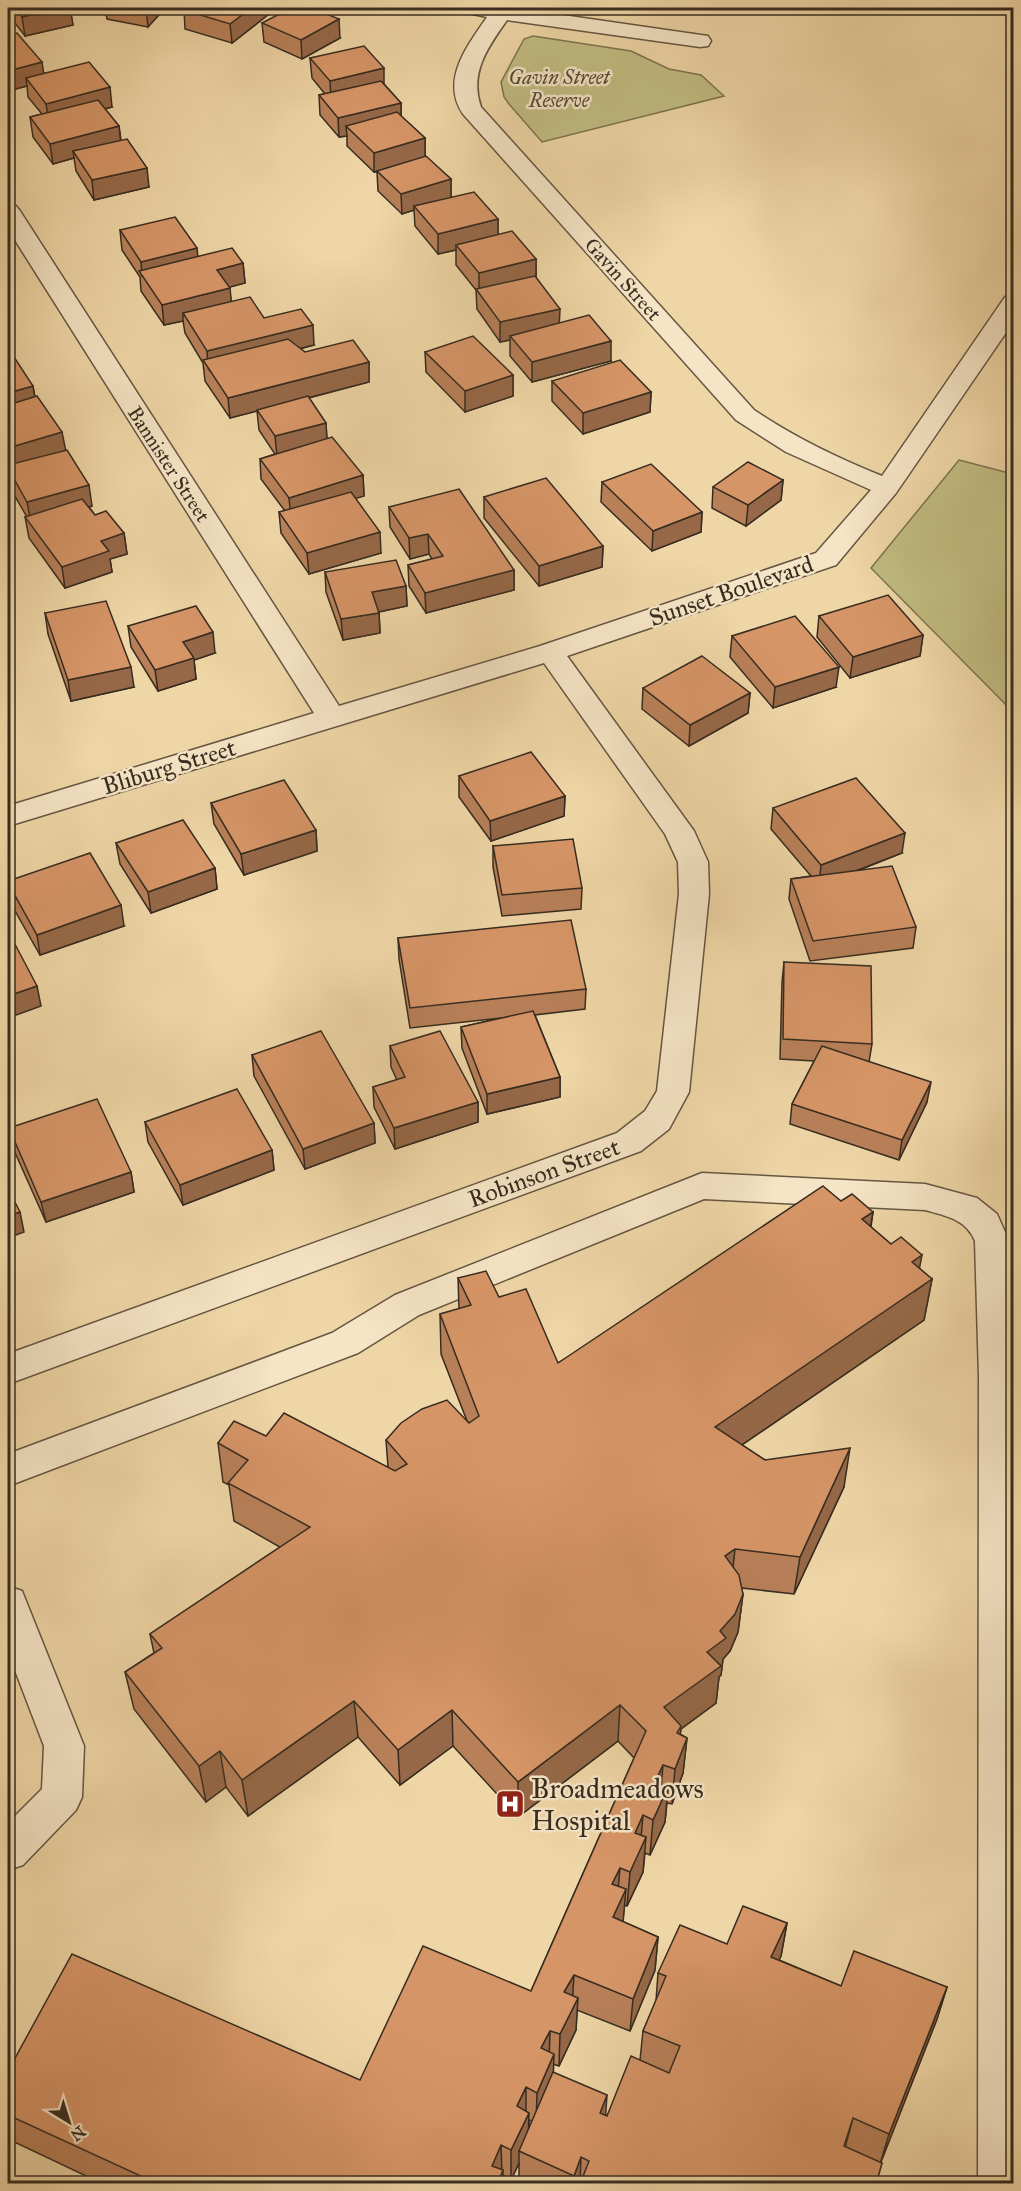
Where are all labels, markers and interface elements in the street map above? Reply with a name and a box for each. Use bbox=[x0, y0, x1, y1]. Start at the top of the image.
park label: Gavin Street Reserve bbox=[509, 65, 611, 112]
street label: Gavin Street bbox=[580, 233, 666, 325]
street label: Bannister Street bbox=[123, 402, 215, 526]
street label: Sunset Boulevard bbox=[645, 549, 817, 633]
street label: Bliburg Street bbox=[99, 732, 240, 802]
street label: Robinson Street bbox=[464, 1132, 624, 1214]
place label: Broadmeadows Hospital bbox=[531, 1771, 704, 1838]
hospital icon: Broadmeadows Hospital bbox=[494, 1788, 526, 1820]
north arrow bbox=[39, 2092, 99, 2152]
text: N bbox=[66, 2122, 89, 2145]

